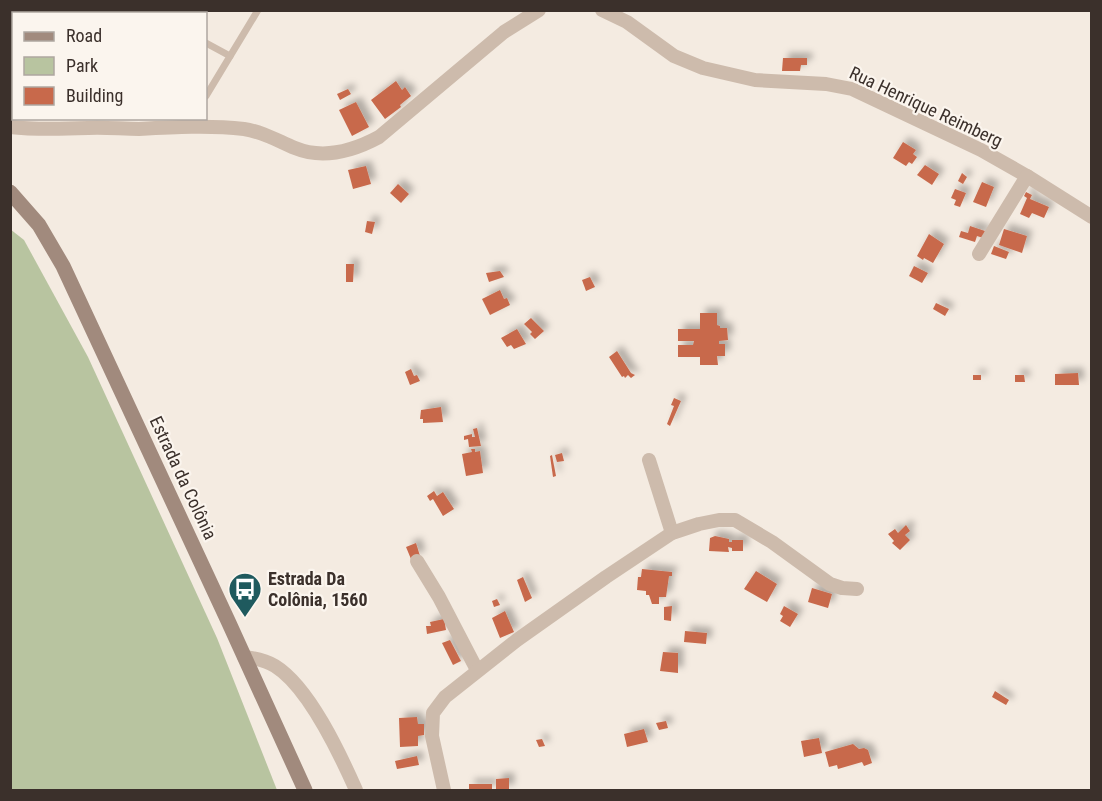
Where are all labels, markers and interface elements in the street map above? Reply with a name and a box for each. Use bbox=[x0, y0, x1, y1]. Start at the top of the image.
legend bbox=[12, 12, 207, 120]
text: Road bbox=[66, 25, 102, 46]
text: Park bbox=[66, 55, 98, 76]
street label: Rua Henrique Reimberg bbox=[846, 62, 1006, 151]
text: Building bbox=[66, 85, 123, 106]
street label: Estrada da Colônia bbox=[146, 413, 221, 543]
place label: Estrada Da Colônia, 1560 bbox=[268, 568, 368, 610]
bus stop icon: Estrada Da Colônia, 1560 bbox=[227, 571, 263, 618]

